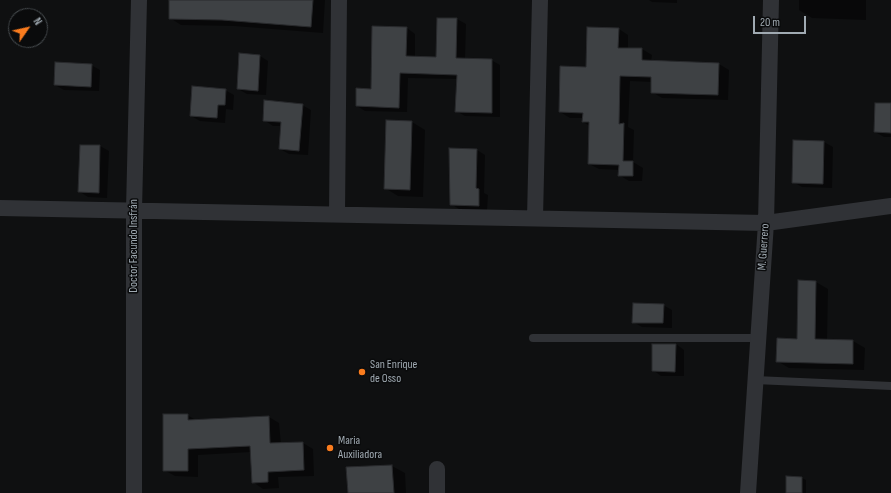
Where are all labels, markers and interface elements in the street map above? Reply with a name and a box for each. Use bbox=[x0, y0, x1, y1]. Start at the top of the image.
north arrow bbox=[8, 8, 48, 48]
scale bar bbox=[755, 8, 808, 34]
text: N bbox=[31, 15, 45, 28]
text: 20 m bbox=[760, 15, 780, 30]
street label: Doctor Facundo Insfrán bbox=[127, 199, 141, 293]
street label: M. Guerrero bbox=[755, 223, 773, 271]
place label: San Enrique de Osso bbox=[370, 358, 417, 386]
marker: San Enrique de Osso bbox=[357, 367, 367, 377]
place label: Maria Auxiliadora bbox=[338, 434, 382, 462]
marker: Maria Auxiliadora bbox=[325, 443, 335, 453]

